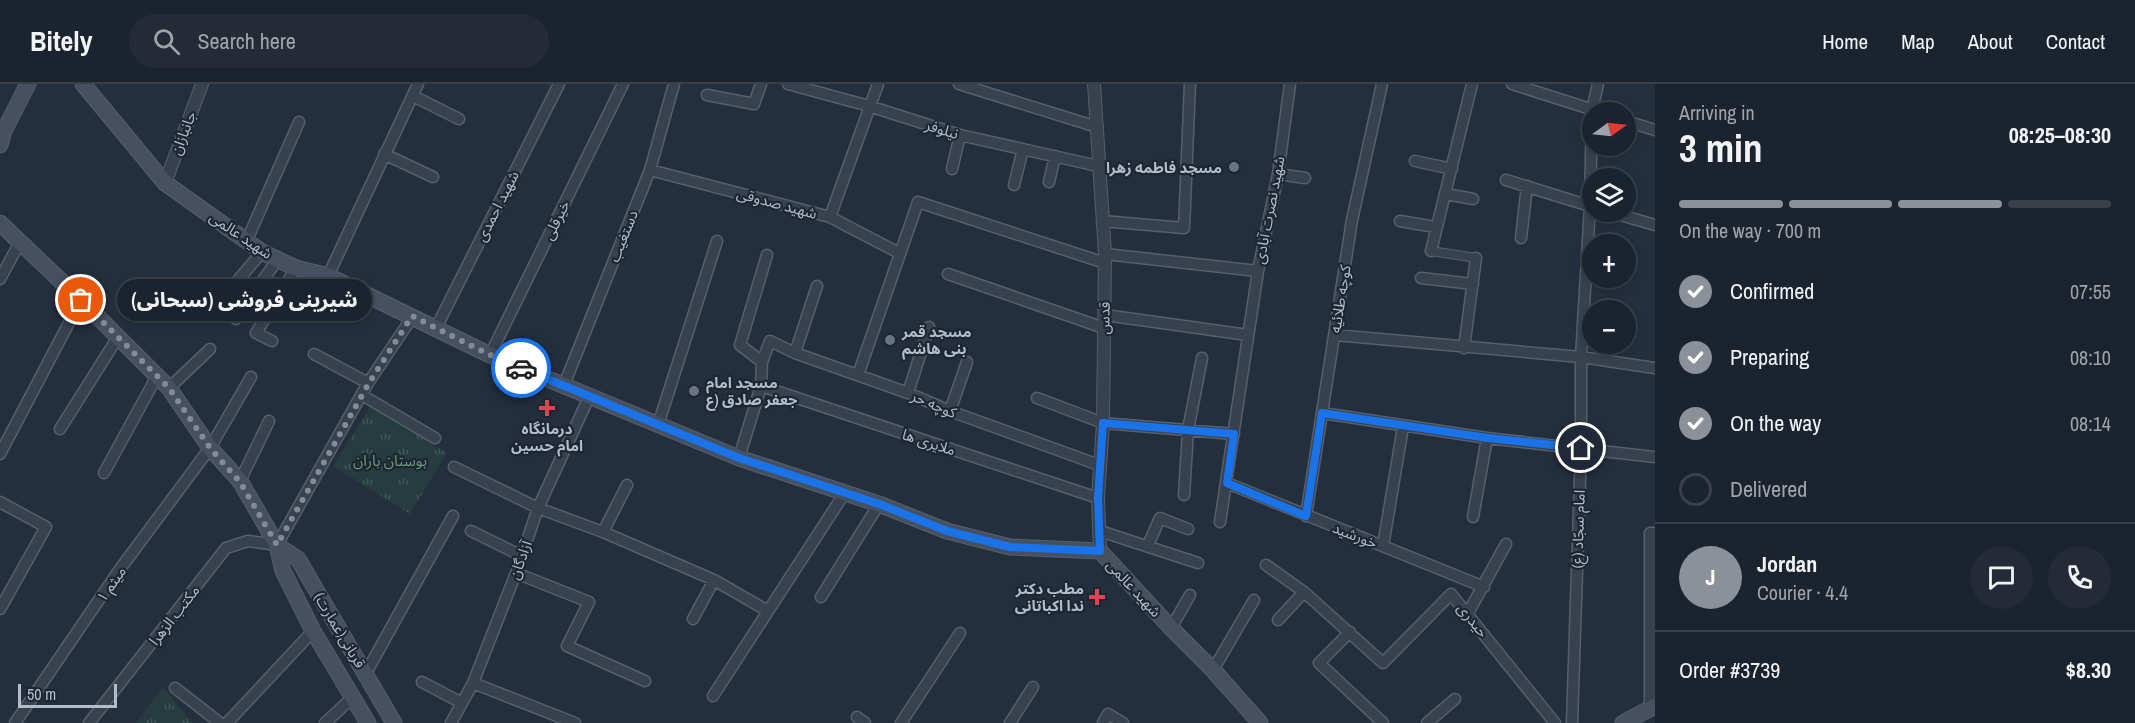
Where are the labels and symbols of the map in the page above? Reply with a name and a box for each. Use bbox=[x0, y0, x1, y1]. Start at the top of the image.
north arrow bbox=[1582, 102, 1636, 156]
street label: جانبازان bbox=[165, 108, 201, 158]
street label: نیلوفر bbox=[922, 114, 961, 144]
street label: شهید نصرت آبادی bbox=[1248, 154, 1290, 266]
place label: مسجد فاطمه زهرا bbox=[1106, 157, 1222, 178]
marker: مسجد فاطمه زهرا bbox=[1227, 160, 1241, 174]
street label: شهید احمدی bbox=[470, 167, 524, 245]
street label: شهید صدوقی bbox=[735, 182, 820, 224]
street label: خیرقلی bbox=[537, 196, 575, 244]
street label: شهید عالمی bbox=[205, 206, 277, 264]
street label: دستغیب bbox=[603, 207, 643, 265]
street label: کوچه طلائیه bbox=[1324, 263, 1356, 335]
pin bbox=[55, 274, 106, 325]
callout: شیرینی فروشی (سبحانی) bbox=[117, 279, 372, 321]
street label: قدس bbox=[1093, 301, 1115, 335]
place label: مسجد قمر بنی هاشم bbox=[901, 321, 972, 360]
marker: مسجد قمر بنی هاشم bbox=[883, 333, 897, 347]
courier bbox=[491, 338, 551, 398]
place label: مسجد امام جعفر صادق (ع bbox=[706, 372, 798, 411]
marker: مسجد امام جعفر صادق (ع bbox=[687, 384, 701, 398]
street label: کوچه حر bbox=[907, 385, 961, 423]
marker: درمانگاه امام حسین bbox=[538, 399, 556, 417]
place label: درمانگاه امام حسین bbox=[511, 418, 583, 457]
pin bbox=[1555, 422, 1606, 473]
street label: ملایری ها bbox=[900, 424, 958, 460]
park label: بوستان باران bbox=[353, 450, 427, 471]
street label: امام سجّاد (ع) bbox=[1566, 489, 1592, 569]
street label: خورشید bbox=[1330, 517, 1381, 553]
street label: آزادگان bbox=[503, 537, 537, 582]
street label: شهید عالمی bbox=[1102, 555, 1166, 622]
street label: میثم ۱ bbox=[91, 562, 132, 607]
place label: مطب دکتر ندا اکباتانی bbox=[1015, 578, 1084, 616]
street label: مکتب الزهرا bbox=[144, 580, 204, 650]
street label: (عمارت)قربانی bbox=[309, 588, 371, 672]
marker: مطب دکتر ندا اکباتانی bbox=[1088, 588, 1106, 606]
street label: حیدری bbox=[1452, 598, 1494, 642]
scale bar bbox=[18, 681, 117, 708]

